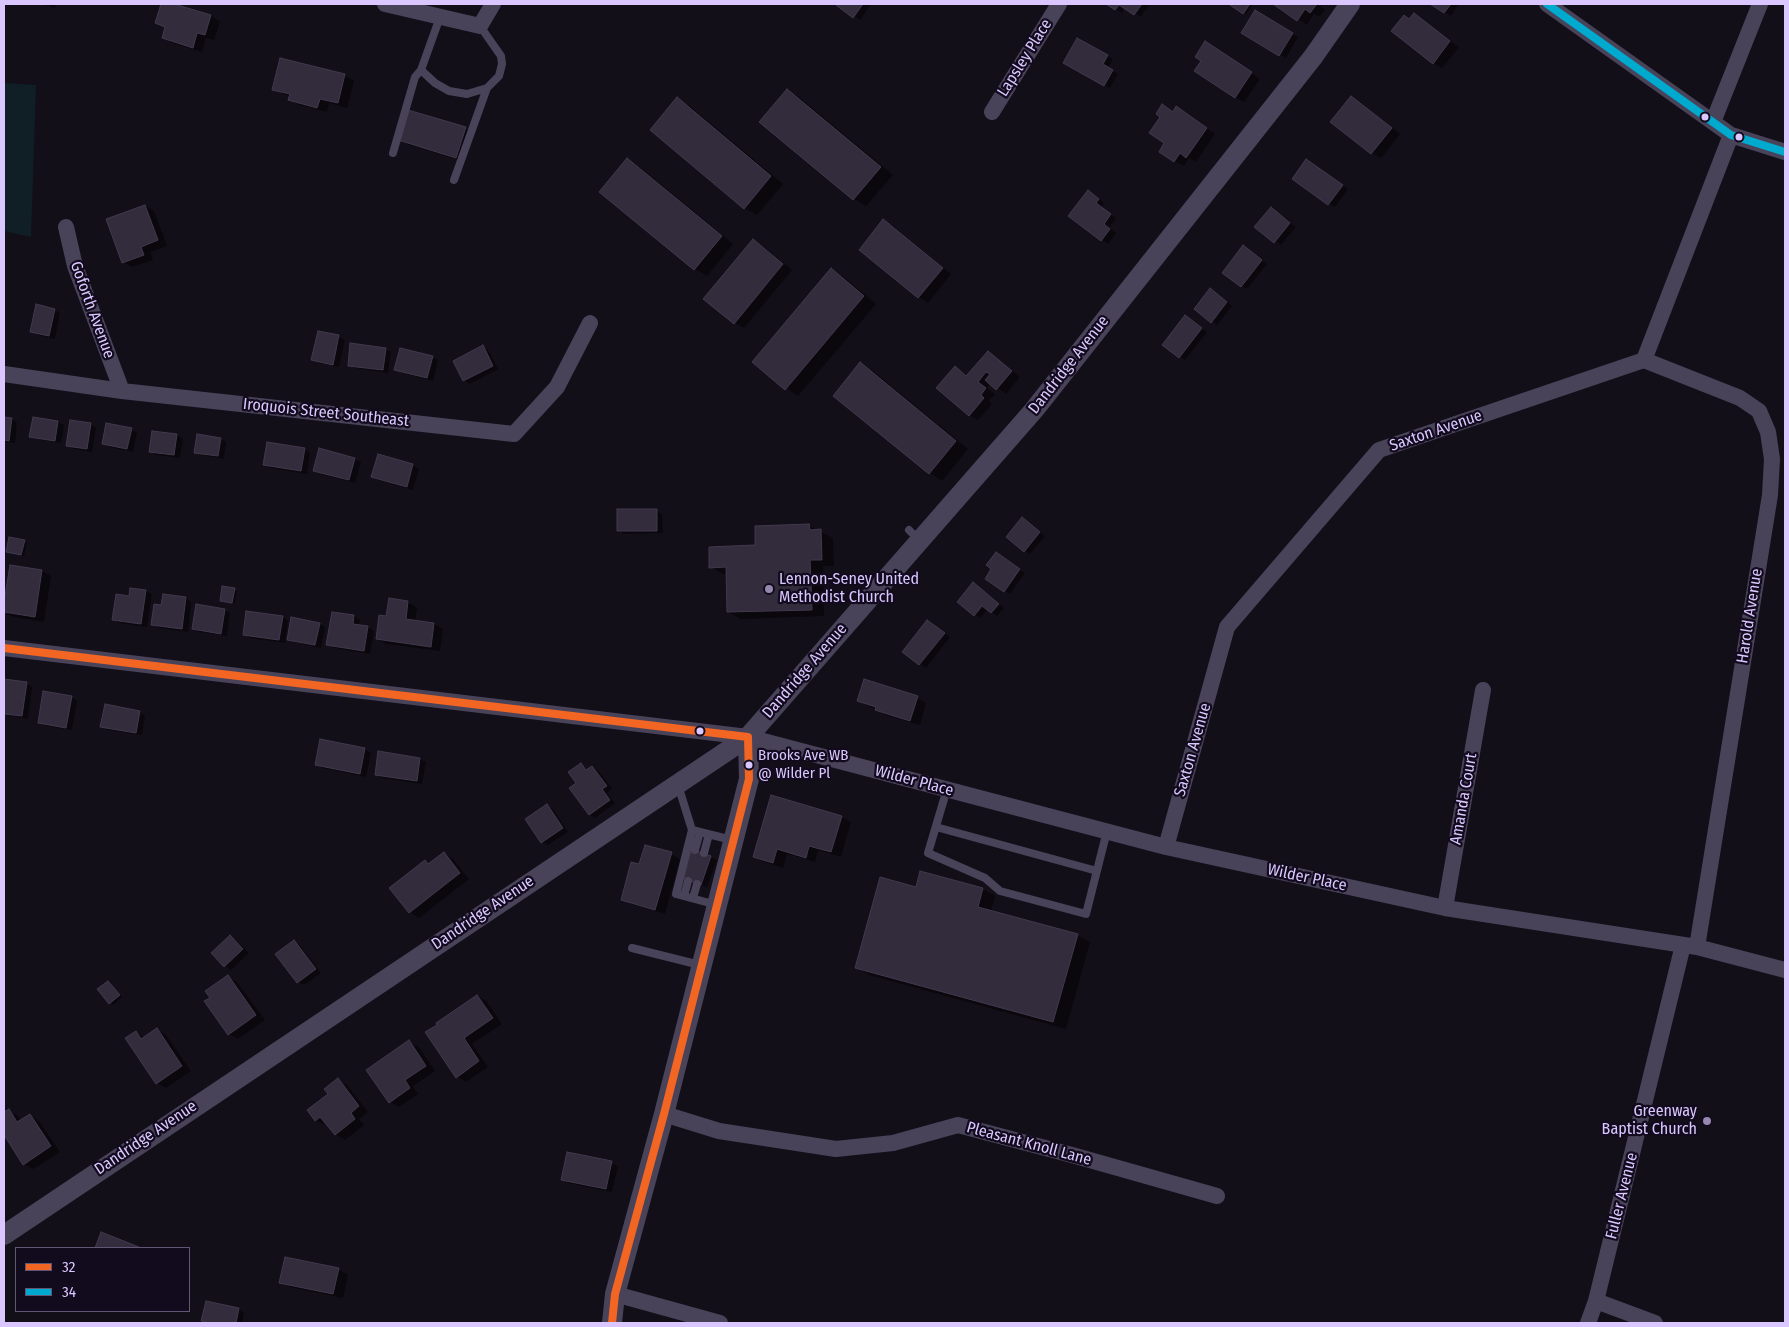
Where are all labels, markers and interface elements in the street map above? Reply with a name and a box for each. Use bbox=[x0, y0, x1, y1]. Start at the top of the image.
street label: Lapsley Place bbox=[994, 16, 1056, 100]
unlabelled marker bbox=[1700, 112, 1710, 122]
unlabelled marker bbox=[1734, 132, 1744, 142]
street label: Goforth Avenue bbox=[66, 259, 118, 361]
street label: Dandridge Avenue bbox=[1025, 312, 1113, 418]
street label: Iroquois Street Southeast bbox=[242, 395, 410, 431]
street label: Saxton Avenue bbox=[1387, 406, 1485, 456]
street label: Harold Avenue bbox=[1733, 567, 1767, 665]
place label: Lennon-Seney United Methodist Church bbox=[779, 570, 919, 608]
marker: Lennon-Seney United Methodist Church bbox=[763, 583, 775, 595]
street label: Dandridge Avenue bbox=[759, 620, 851, 722]
street label: Saxton Avenue bbox=[1170, 701, 1216, 799]
unlabelled marker bbox=[695, 726, 705, 736]
place label: Brooks Ave WB @ Wilder Pl bbox=[758, 747, 849, 782]
street label: Amanda Court bbox=[1447, 752, 1481, 846]
marker: Brooks Ave WB @ Wilder Pl bbox=[744, 760, 754, 770]
street label: Wilder Place bbox=[873, 761, 955, 801]
street label: Wilder Place bbox=[1266, 860, 1348, 896]
street label: Dandridge Avenue bbox=[428, 872, 538, 954]
street label: Dandridge Avenue bbox=[91, 1097, 201, 1179]
place label: Greenway Baptist Church bbox=[1602, 1102, 1697, 1140]
marker: Greenway Baptist Church bbox=[1701, 1115, 1713, 1127]
street label: Pleasant Knoll Lane bbox=[964, 1118, 1094, 1170]
street label: Fuller Avenue bbox=[1602, 1151, 1642, 1241]
legend bbox=[15, 1247, 190, 1312]
text: 32 bbox=[62, 1258, 75, 1276]
text: 34 bbox=[62, 1283, 76, 1301]

